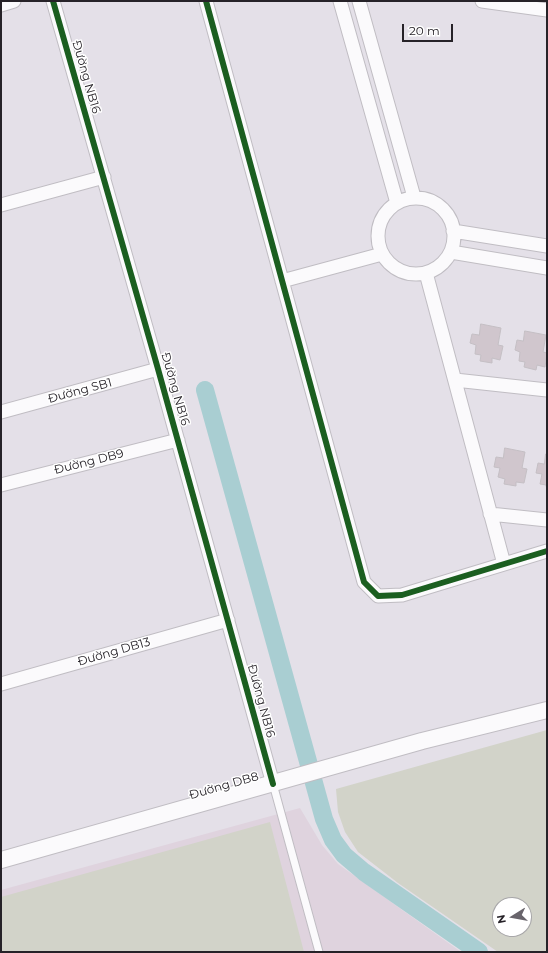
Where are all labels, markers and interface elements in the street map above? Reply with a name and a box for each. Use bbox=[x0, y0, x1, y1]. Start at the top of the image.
scale bar bbox=[404, 16, 455, 42]
text: 20 m bbox=[409, 23, 440, 38]
street label: Đường NB16 bbox=[69, 39, 103, 115]
street label: Đường NB16 bbox=[158, 351, 192, 427]
street label: Đường SB1 bbox=[46, 376, 114, 406]
street label: Đường DB9 bbox=[53, 446, 125, 478]
street label: Đường DB13 bbox=[76, 635, 152, 669]
street label: Đường NB16 bbox=[244, 663, 278, 739]
street label: Đường DB8 bbox=[188, 769, 260, 803]
north arrow bbox=[492, 897, 532, 937]
text: N bbox=[493, 913, 509, 925]

